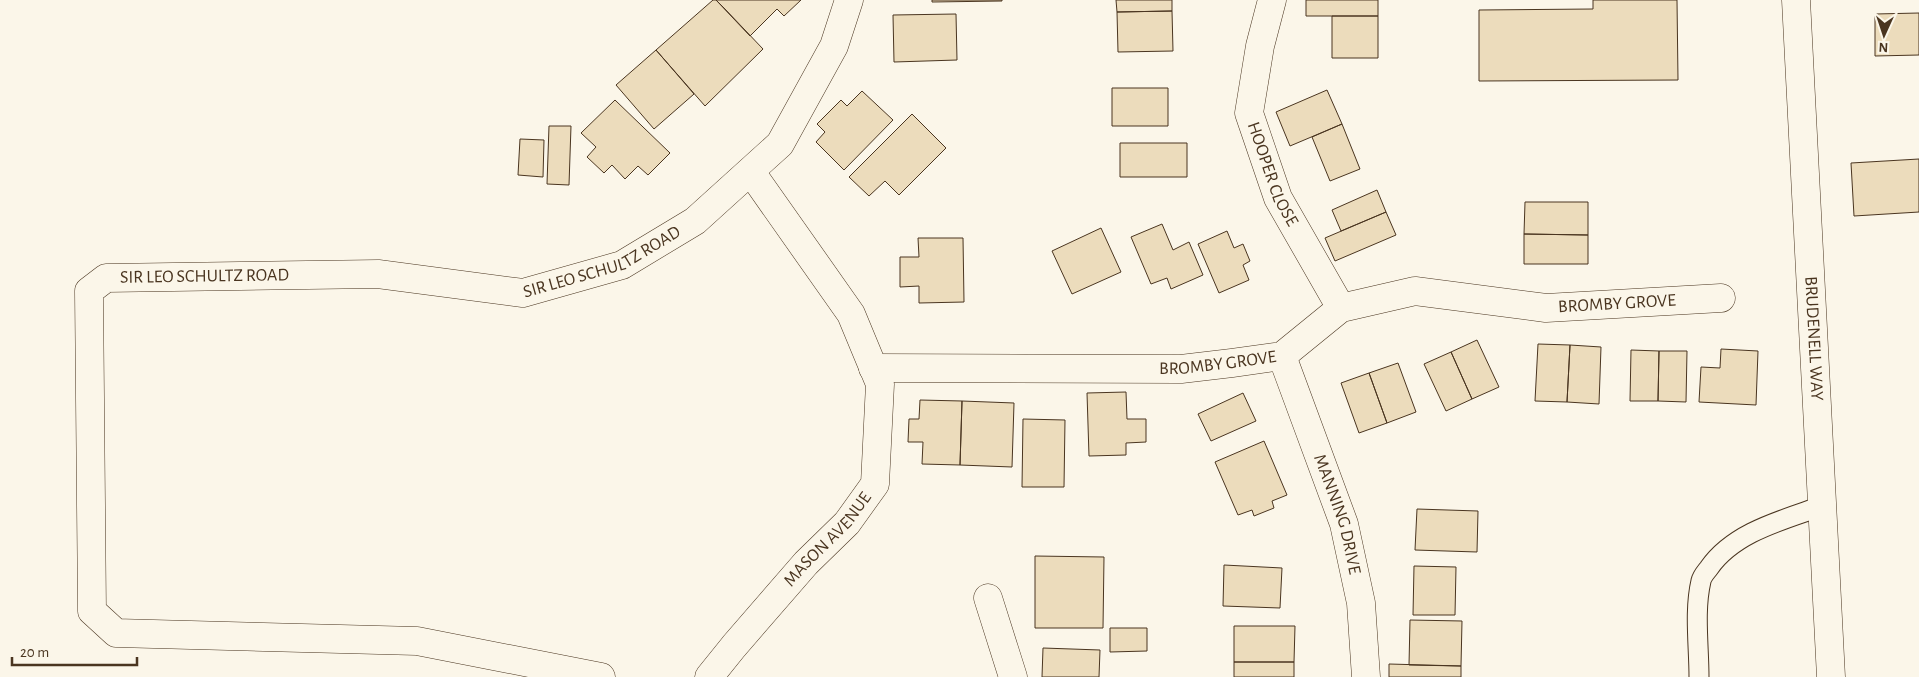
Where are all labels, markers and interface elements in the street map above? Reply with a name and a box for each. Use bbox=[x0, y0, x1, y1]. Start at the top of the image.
north arrow bbox=[1859, 10, 1909, 60]
text: N bbox=[1878, 40, 1889, 54]
street label: HOOPER CLOSE bbox=[1244, 120, 1301, 230]
street label: SIR LEO SCHULTZ ROAD bbox=[521, 223, 684, 301]
street label: SIR LEO SCHULTZ ROAD bbox=[120, 266, 289, 287]
street label: BRUDENELL WAY bbox=[1801, 276, 1826, 402]
street label: BROMBY GROVE bbox=[1558, 292, 1677, 316]
street label: BROMBY GROVE bbox=[1159, 348, 1278, 378]
street label: MANNING DRIVE bbox=[1310, 452, 1364, 576]
street label: MASON AVENUE bbox=[781, 489, 875, 590]
scale bar bbox=[12, 634, 138, 666]
text: 20 m bbox=[20, 645, 49, 660]

